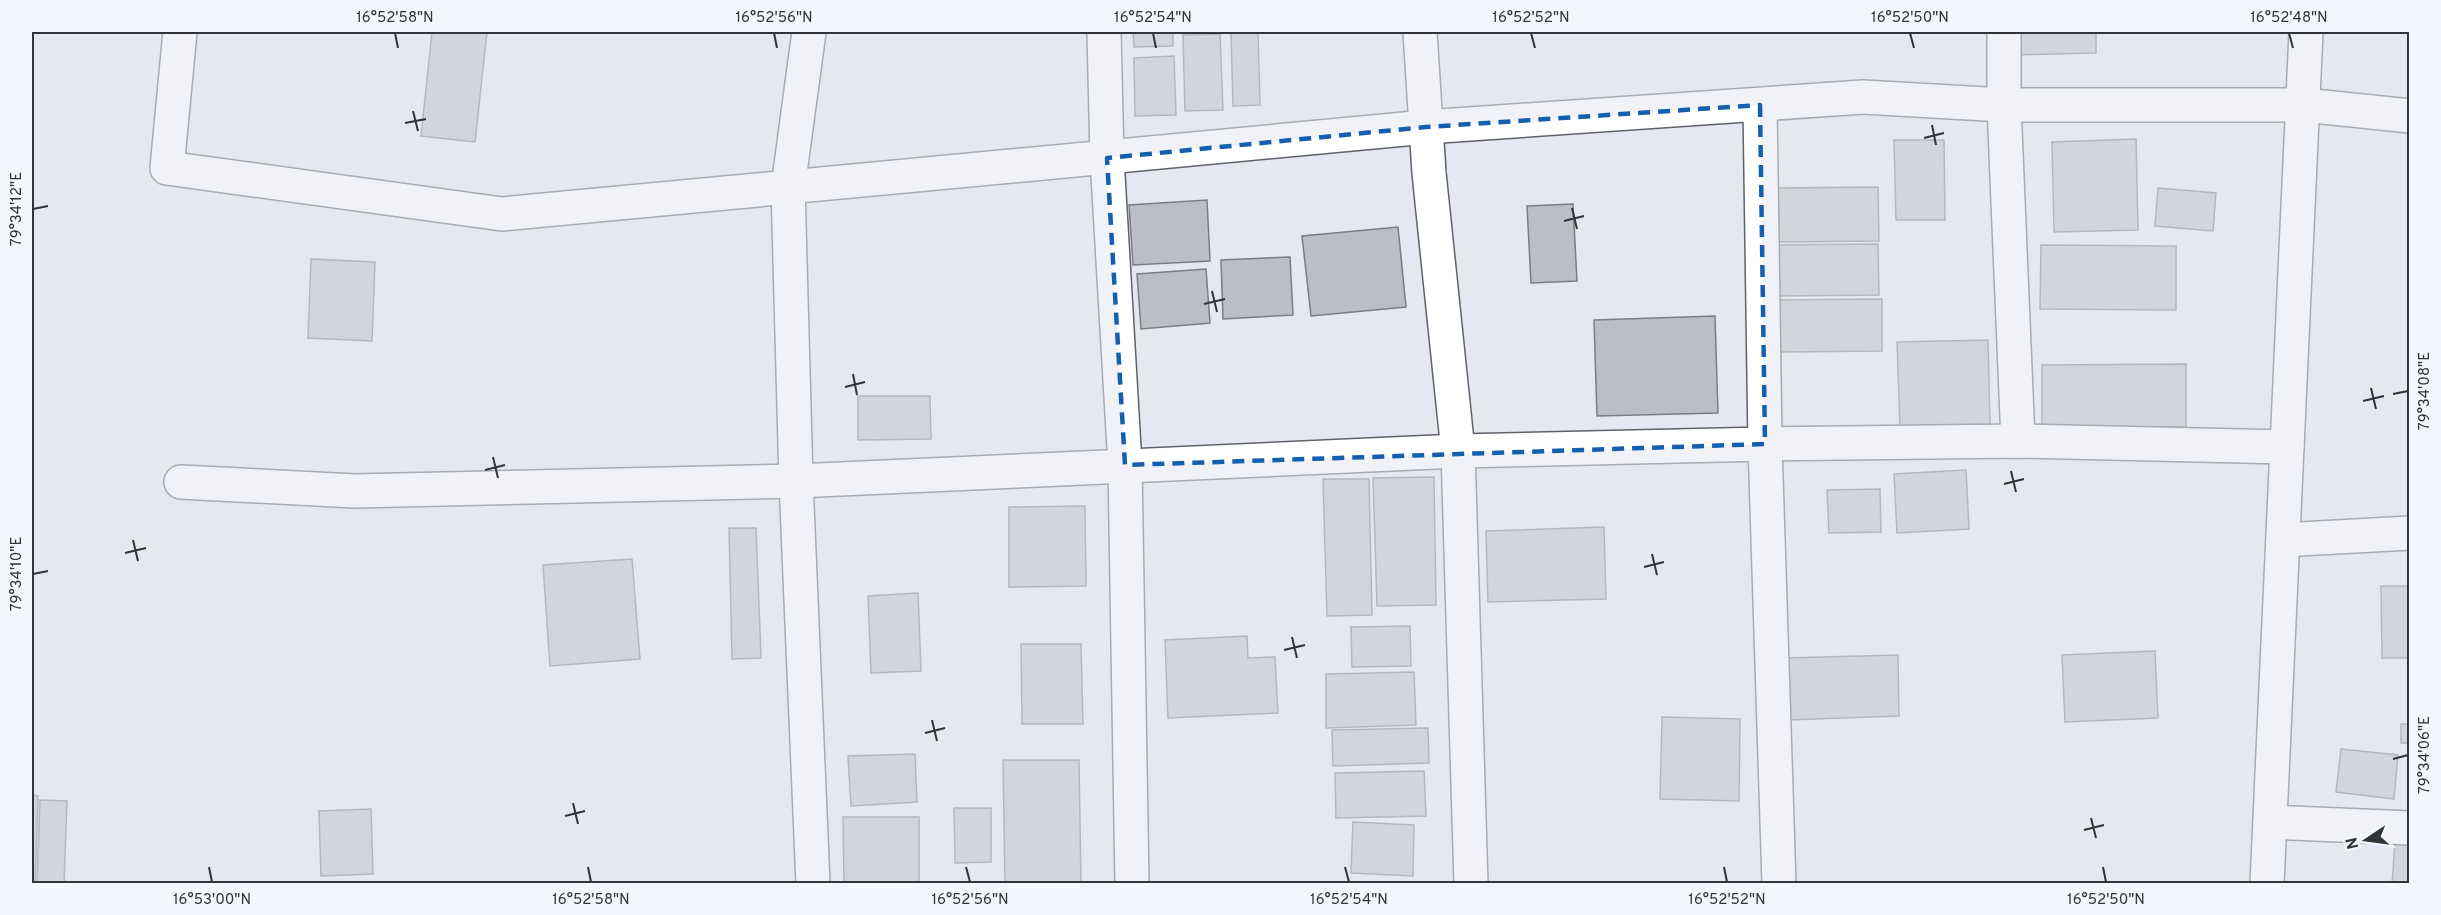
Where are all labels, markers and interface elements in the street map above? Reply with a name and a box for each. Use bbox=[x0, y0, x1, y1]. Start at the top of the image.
text: 16°52'58"N bbox=[356, 9, 434, 28]
text: 16°52'56"N bbox=[735, 9, 813, 28]
text: 16°52'54"N bbox=[1114, 9, 1192, 28]
text: 16°52'52"N bbox=[1492, 9, 1570, 28]
text: 16°52'50"N bbox=[1871, 9, 1949, 28]
text: 16°52'48"N bbox=[2250, 9, 2328, 28]
text: 79°34'12"E bbox=[8, 172, 27, 246]
text: 79°34'08"E bbox=[2416, 352, 2435, 430]
text: 79°34'10"E bbox=[8, 537, 27, 611]
text: 79°34'06"E bbox=[2416, 716, 2435, 794]
north arrow bbox=[2336, 810, 2396, 870]
text: N bbox=[2342, 835, 2364, 851]
text: 16°53'00"N bbox=[173, 891, 251, 910]
text: 16°52'58"N bbox=[552, 891, 630, 910]
text: 16°52'56"N bbox=[931, 891, 1009, 910]
text: 16°52'54"N bbox=[1310, 891, 1388, 910]
text: 16°52'52"N bbox=[1688, 891, 1766, 910]
text: 16°52'50"N bbox=[2067, 891, 2145, 910]

